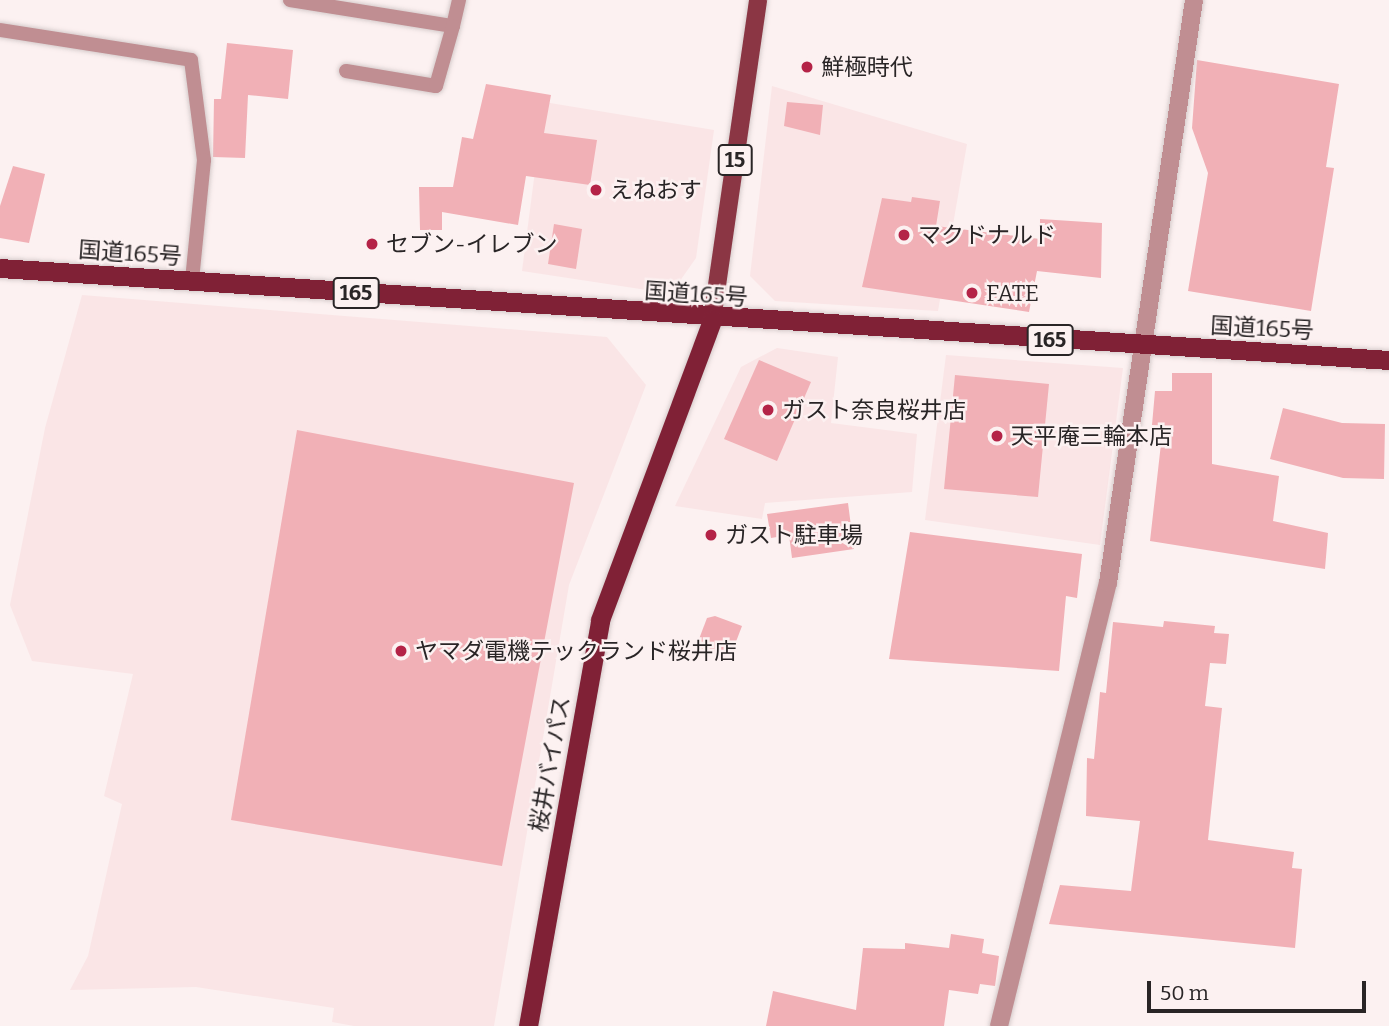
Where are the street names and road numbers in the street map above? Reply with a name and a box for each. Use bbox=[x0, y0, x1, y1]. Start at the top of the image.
road number: 15 bbox=[718, 142, 752, 178]
street label: 国道165号 bbox=[77, 236, 183, 270]
road number: 165 bbox=[332, 276, 380, 310]
street label: 国道165号 bbox=[643, 277, 749, 311]
street label: 国道165号 bbox=[1209, 312, 1315, 344]
road number: 165 bbox=[1026, 322, 1074, 358]
street label: 桜井バイパス bbox=[524, 694, 576, 834]

